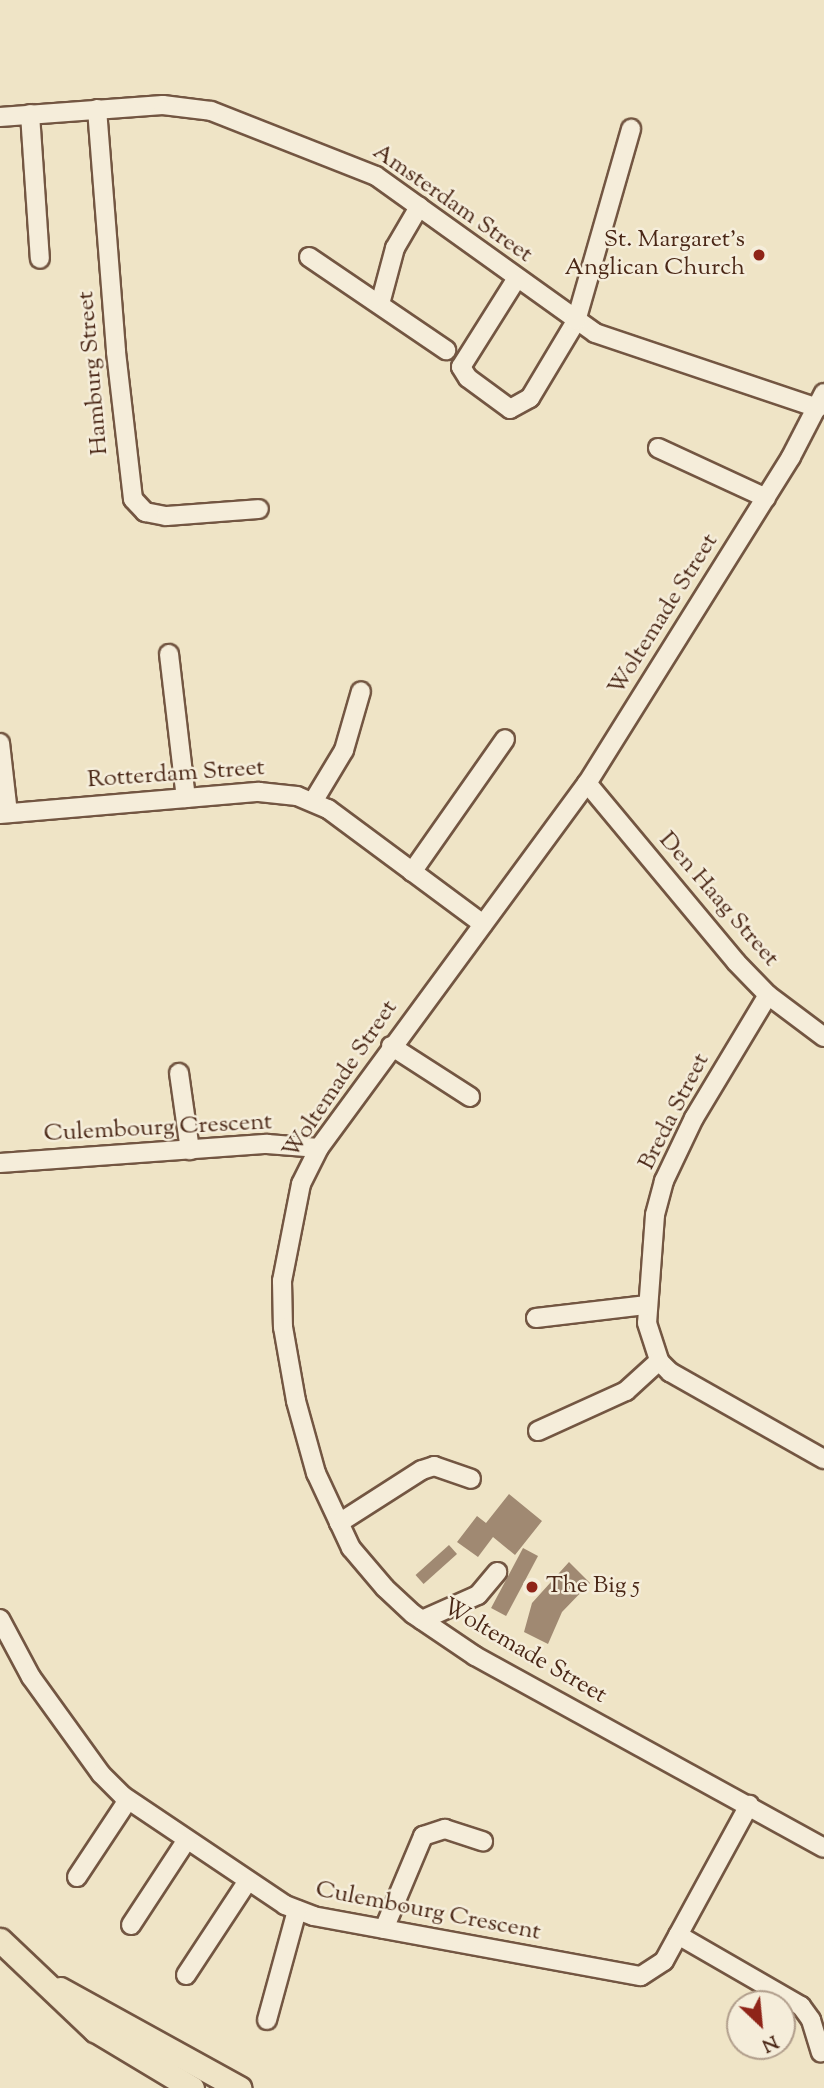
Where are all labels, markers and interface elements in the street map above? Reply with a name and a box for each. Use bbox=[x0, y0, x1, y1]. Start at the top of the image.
street label: Amsterdam Street bbox=[366, 138, 538, 270]
place label: St. Margaret's Anglican Church bbox=[564, 227, 745, 283]
marker: St. Margaret's Anglican Church bbox=[751, 247, 767, 263]
street label: Hamburg Street bbox=[72, 290, 116, 456]
street label: Woltemade Street bbox=[603, 529, 725, 701]
street label: Rotterdam Street bbox=[86, 754, 266, 796]
street label: Den Haag Street bbox=[652, 827, 784, 973]
street label: Woltemade Street bbox=[277, 995, 405, 1165]
street label: Breda Street bbox=[633, 1049, 717, 1175]
street label: Culembourg Crescent bbox=[43, 1109, 273, 1149]
place label: The Big 5 bbox=[546, 1573, 640, 1601]
marker: The Big 5 bbox=[524, 1579, 540, 1595]
street label: Woltemade Street bbox=[437, 1593, 611, 1711]
street label: Culembourg Crescent bbox=[313, 1876, 543, 1948]
north arrow bbox=[726, 1990, 796, 2060]
text: N bbox=[757, 2027, 782, 2058]

